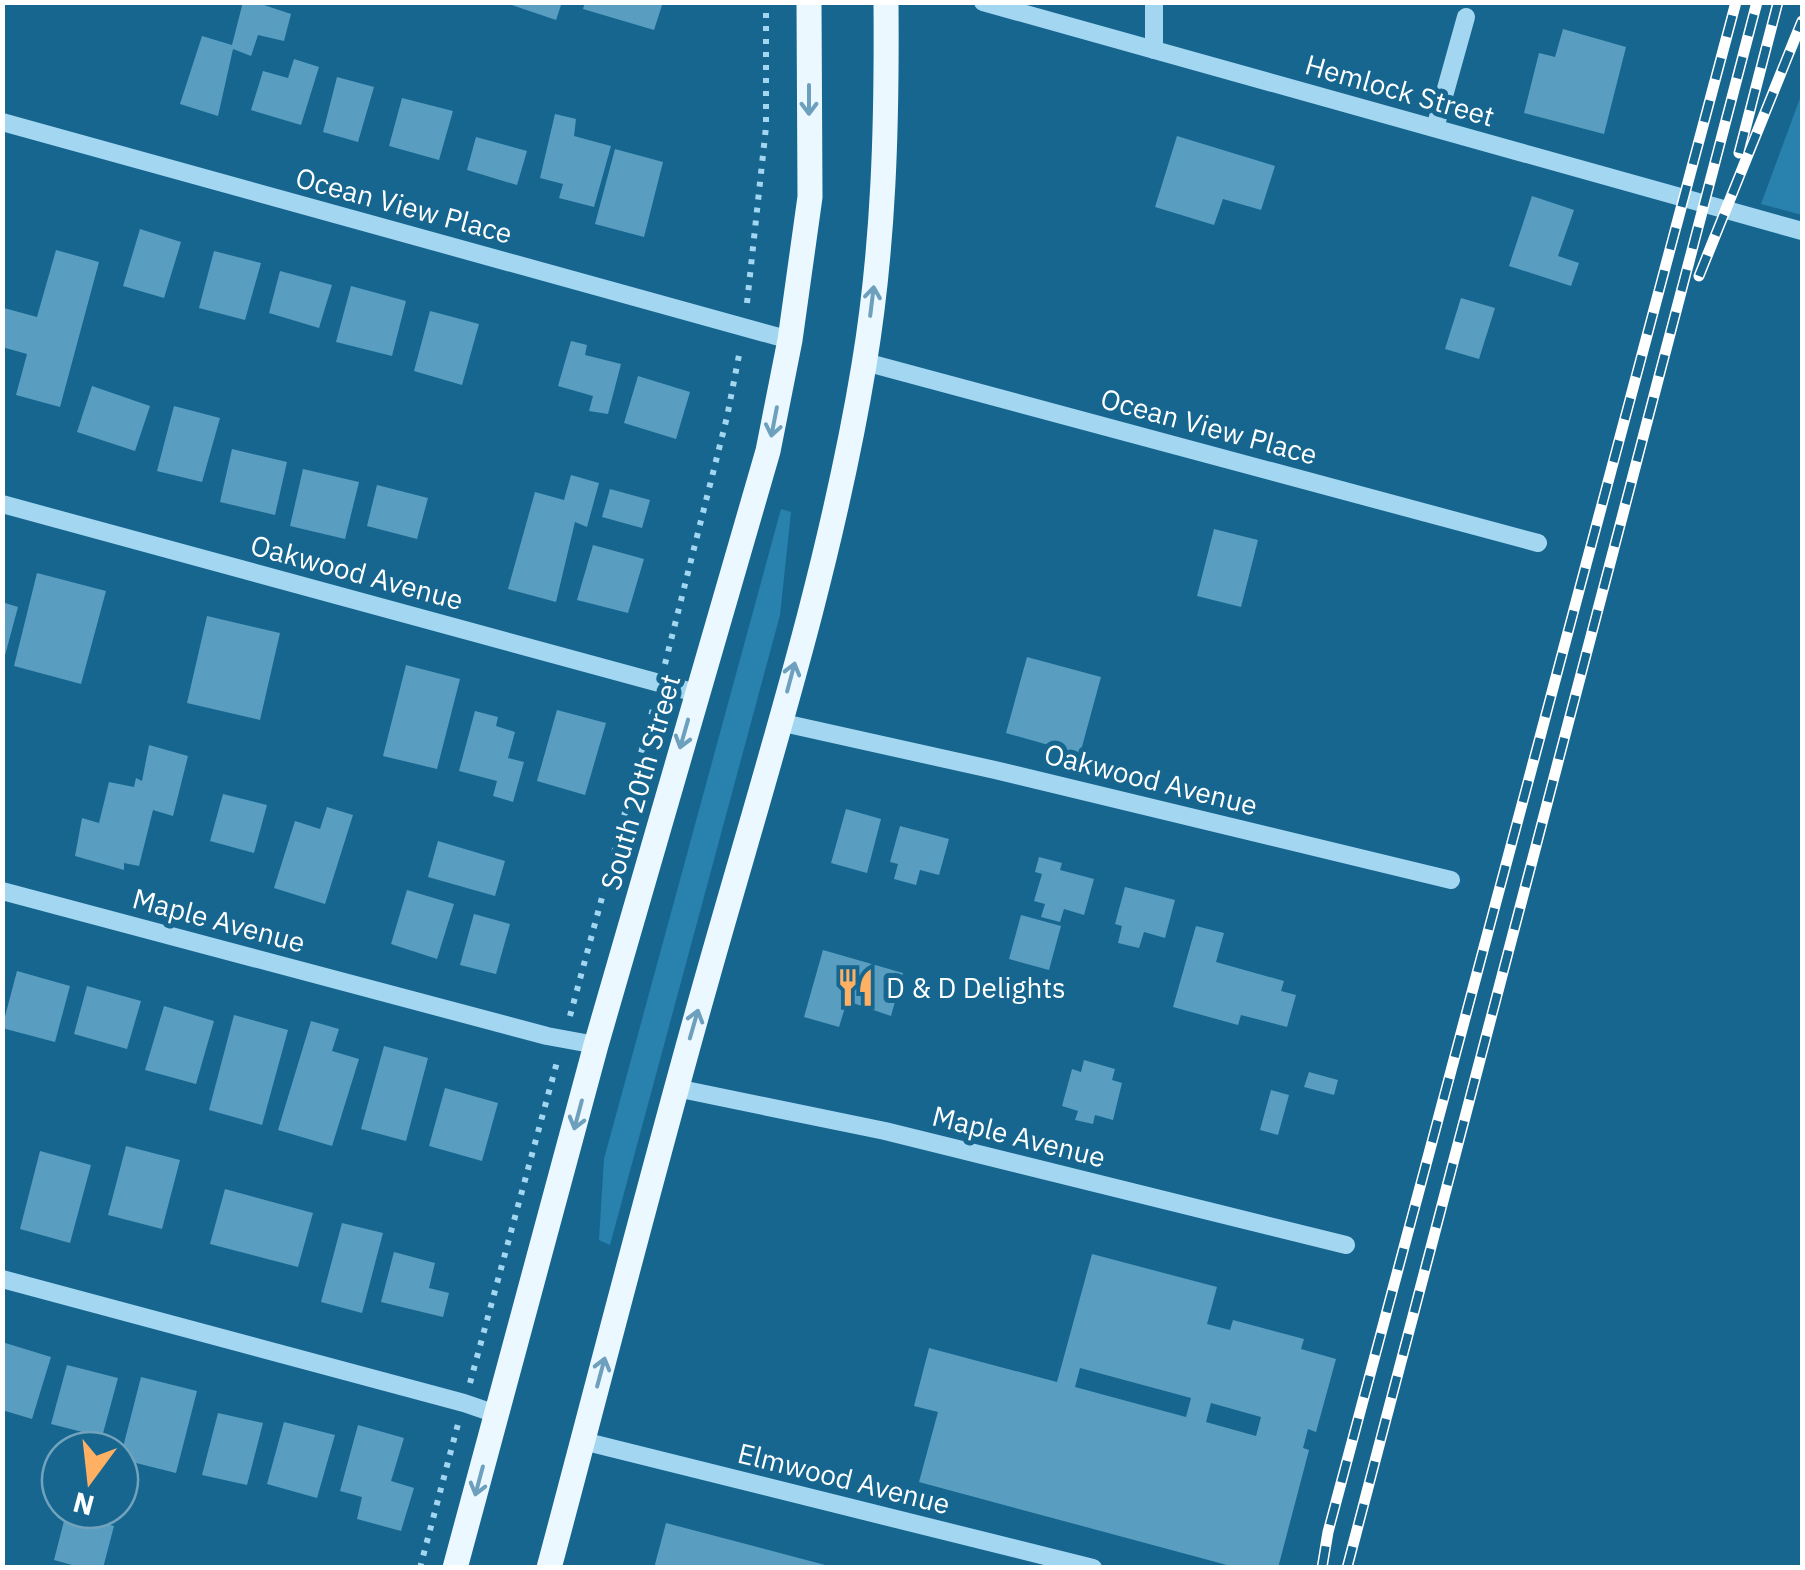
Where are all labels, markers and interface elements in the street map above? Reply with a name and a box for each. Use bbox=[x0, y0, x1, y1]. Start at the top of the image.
street label: Hemlock Street bbox=[1301, 45, 1499, 135]
one-way arrow bbox=[800, 83, 819, 115]
street label: Ocean View Place bbox=[292, 158, 516, 252]
one-way arrow bbox=[863, 286, 882, 318]
street label: Ocean View Place bbox=[1097, 379, 1321, 473]
one-way arrow bbox=[764, 405, 783, 437]
street label: Oakwood Avenue bbox=[247, 526, 467, 618]
one-way arrow bbox=[782, 662, 801, 693]
street label: South 20th Street bbox=[591, 670, 689, 894]
one-way arrow bbox=[674, 718, 693, 749]
street label: Oakwood Avenue bbox=[1040, 735, 1262, 823]
street label: Maple Avenue bbox=[129, 879, 309, 961]
restaurant icon: D & D Delights bbox=[835, 966, 877, 1008]
place label: D & D Delights bbox=[886, 969, 1066, 1006]
one-way arrow bbox=[686, 1009, 704, 1040]
street label: Maple Avenue bbox=[929, 1097, 1109, 1175]
one-way arrow bbox=[567, 1098, 586, 1130]
one-way arrow bbox=[593, 1357, 612, 1388]
north arrow bbox=[40, 1430, 140, 1530]
street label: Elmwood Avenue bbox=[734, 1434, 954, 1522]
one-way arrow bbox=[468, 1465, 487, 1496]
text: N bbox=[69, 1484, 98, 1525]

